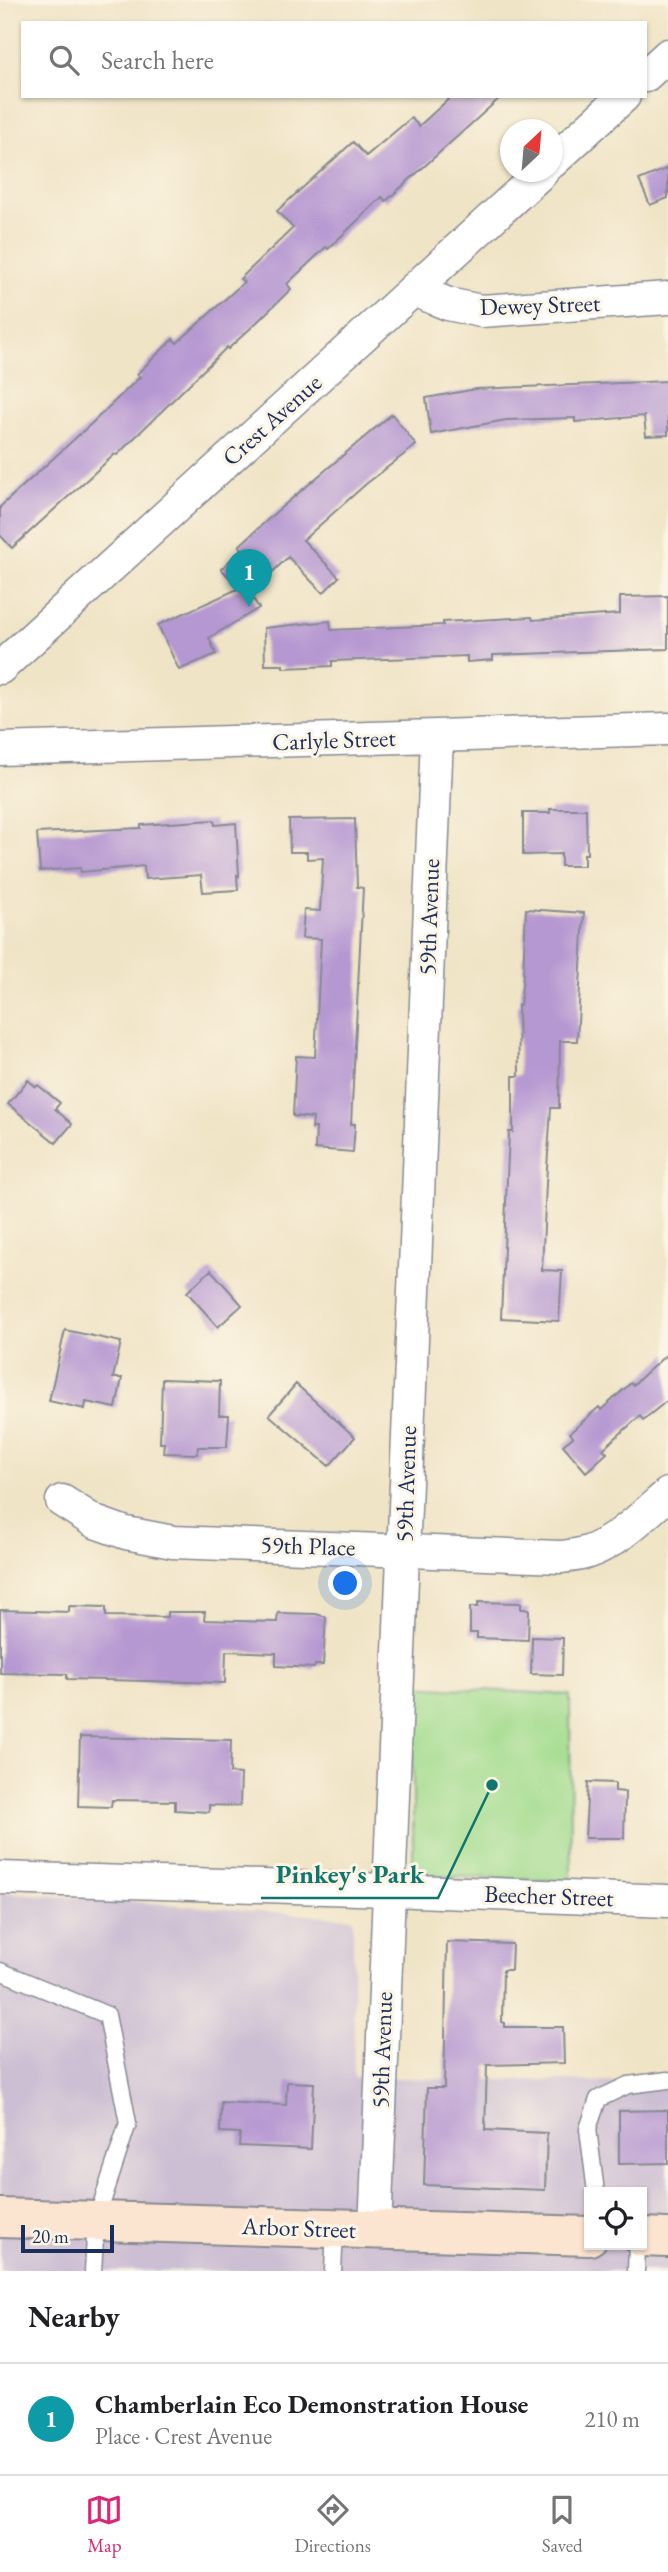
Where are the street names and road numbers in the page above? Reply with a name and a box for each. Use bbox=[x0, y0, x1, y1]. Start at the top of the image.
street label: Dewey Street bbox=[479, 287, 601, 322]
street label: Crest Avenue bbox=[215, 367, 328, 472]
street label: Carlyle Street bbox=[272, 722, 397, 757]
street label: 59th Avenue bbox=[411, 858, 446, 976]
street label: 59th Avenue bbox=[388, 1425, 423, 1543]
street label: 59th Place bbox=[260, 1528, 356, 1563]
street label: Beecher Street bbox=[484, 1878, 615, 1913]
street label: 59th Avenue bbox=[364, 1991, 399, 2109]
street label: Arbor Street bbox=[240, 2210, 357, 2245]

